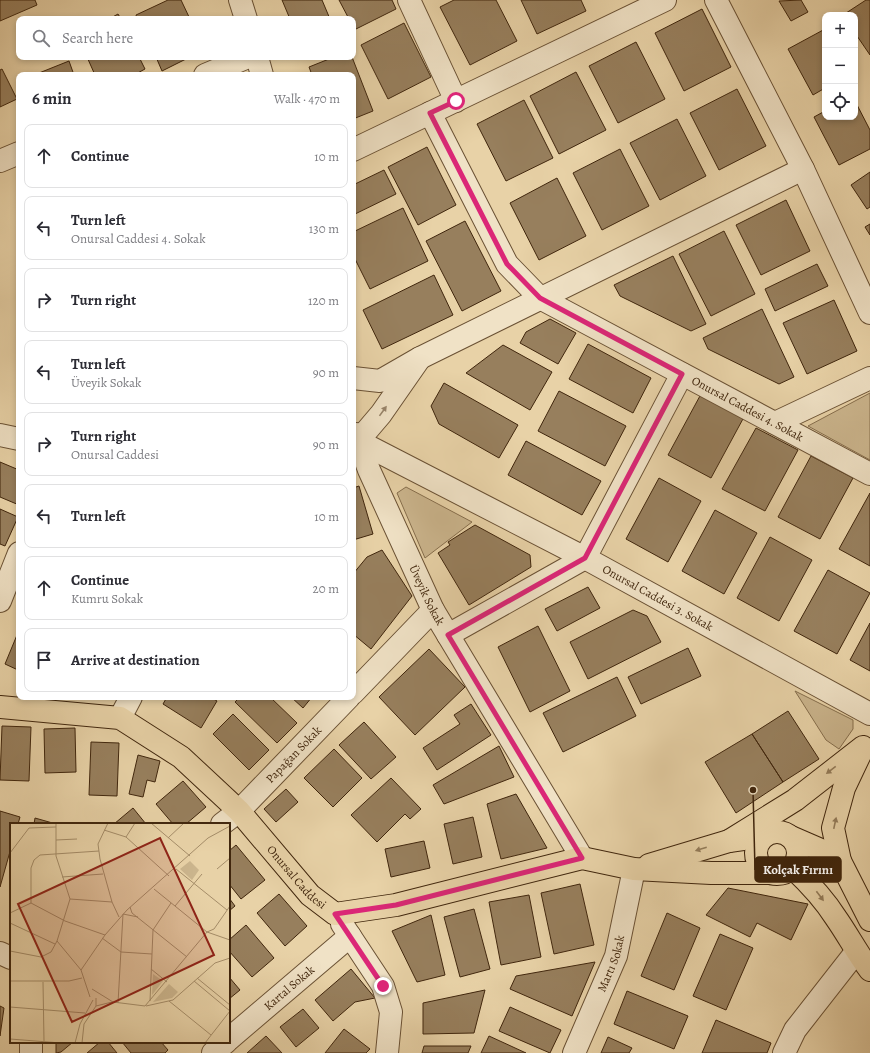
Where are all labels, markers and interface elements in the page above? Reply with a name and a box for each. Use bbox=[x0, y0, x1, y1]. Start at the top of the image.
map controls bbox=[822, 12, 858, 120]
button: + bbox=[822, 12, 858, 48]
search box bbox=[16, 16, 356, 60]
icon: search bbox=[30, 27, 52, 49]
text: Search here bbox=[62, 28, 133, 48]
button: − bbox=[822, 48, 858, 84]
button: locate bbox=[822, 84, 858, 120]
text: 6 min bbox=[32, 87, 72, 110]
text: Walk · 470 m bbox=[274, 90, 340, 107]
route start bbox=[447, 92, 465, 110]
icon: ahead bbox=[33, 145, 55, 167]
text: Continue bbox=[71, 146, 129, 166]
text: 10 m bbox=[314, 148, 339, 165]
text: Turn left bbox=[71, 210, 126, 230]
icon: left bbox=[33, 217, 55, 239]
text: 130 m bbox=[309, 220, 339, 237]
text: Onursal Caddesi 4. Sokak bbox=[71, 230, 206, 247]
icon: right bbox=[33, 289, 55, 311]
text: Turn right bbox=[71, 290, 136, 310]
text: 120 m bbox=[308, 292, 339, 309]
text: Turn left bbox=[71, 354, 126, 374]
icon: left bbox=[33, 361, 55, 383]
text: 90 m bbox=[313, 364, 339, 381]
street label: Onursal Caddesi 4. Sokak bbox=[689, 372, 806, 445]
text: Üveyik Sokak bbox=[71, 374, 142, 391]
one-way arrow bbox=[379, 405, 387, 416]
text: Turn right bbox=[71, 426, 136, 446]
icon: right bbox=[33, 433, 55, 455]
text: 90 m bbox=[313, 436, 339, 453]
text: Onursal Caddesi bbox=[71, 446, 159, 463]
icon: left bbox=[33, 505, 55, 527]
text: Turn left bbox=[71, 506, 126, 526]
text: 10 m bbox=[314, 508, 339, 525]
street label: Onursal Caddesi 3. Sokak bbox=[600, 561, 716, 635]
street label: Üveyik Sokak bbox=[405, 562, 448, 628]
text: Continue bbox=[71, 570, 129, 590]
icon: ahead bbox=[33, 577, 55, 599]
text: 20 m bbox=[313, 580, 339, 597]
text: Kumru Sokak bbox=[71, 590, 143, 607]
icon: arrive bbox=[33, 649, 55, 671]
text: Arrive at destination bbox=[71, 650, 200, 670]
street label: Papağan Sokak bbox=[262, 722, 325, 787]
one-way arrow bbox=[826, 766, 837, 775]
one-way arrow bbox=[832, 817, 838, 829]
inset map bbox=[10, 823, 230, 1043]
street label: Onursal Caddesi bbox=[263, 842, 330, 913]
one-way arrow bbox=[695, 846, 707, 852]
callout: Kolçak Fırını bbox=[755, 857, 841, 882]
text: Kolçak Fırını bbox=[763, 861, 833, 878]
one-way arrow bbox=[815, 891, 824, 902]
street label: Martı Sokak bbox=[593, 934, 628, 994]
street label: Kartal Sokak bbox=[260, 962, 318, 1014]
route end bbox=[374, 977, 392, 995]

